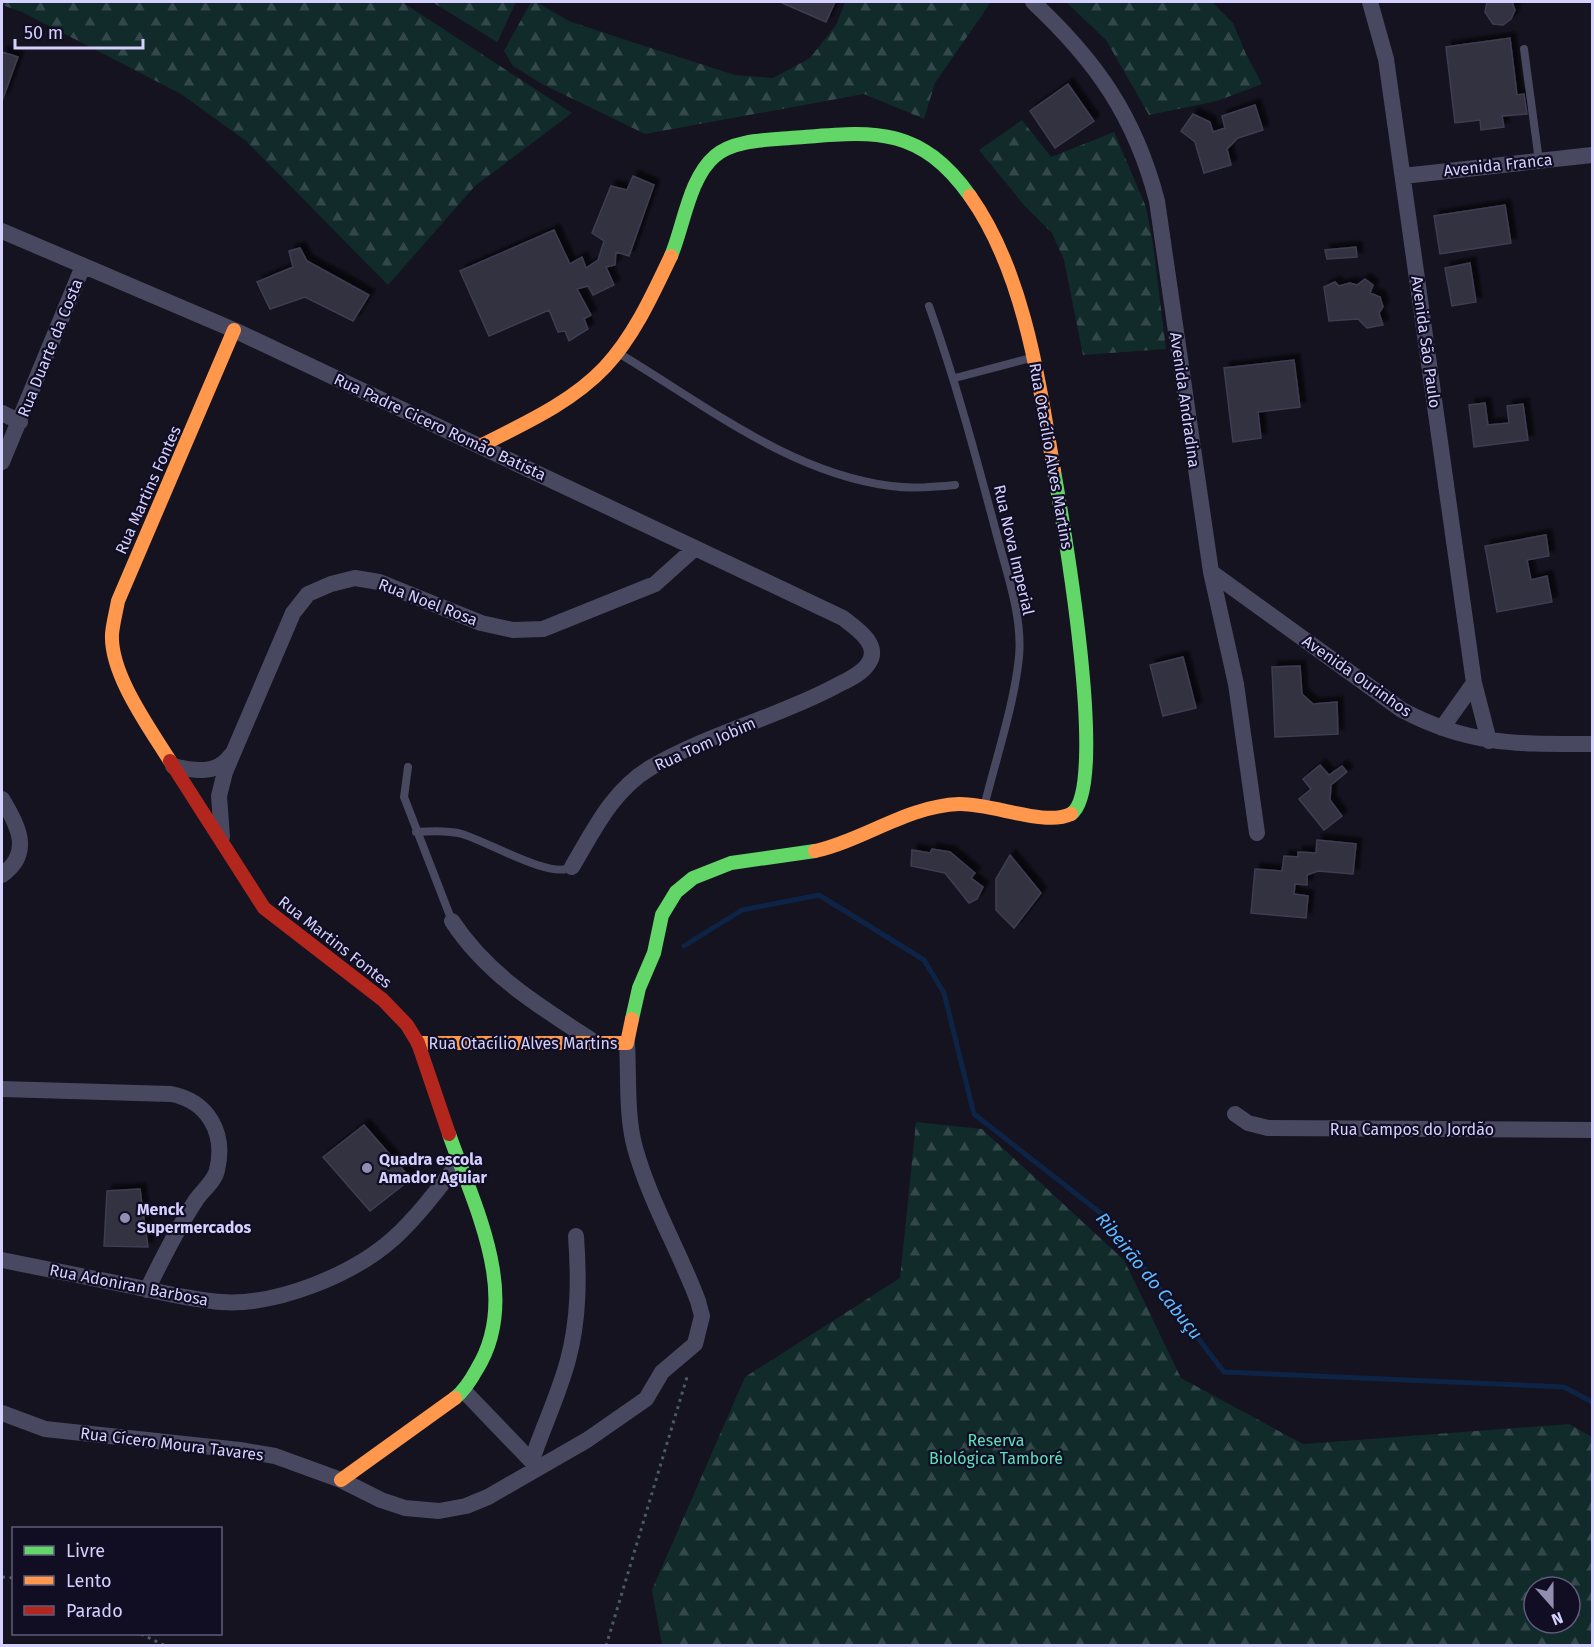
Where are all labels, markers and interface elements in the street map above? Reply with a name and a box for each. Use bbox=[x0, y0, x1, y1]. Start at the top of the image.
scale bar bbox=[15, 12, 142, 50]
text: 50 m bbox=[24, 22, 63, 44]
street label: Avenida Franca bbox=[1443, 150, 1553, 180]
street label: Avenida São Paulo bbox=[1407, 275, 1445, 409]
street label: Rua Duarte da Costa bbox=[14, 276, 86, 420]
street label: Avenida Andradina bbox=[1166, 331, 1204, 469]
street label: Rua Otacílio Alves Martins bbox=[1025, 361, 1077, 551]
street label: Rua Padre Cicero Romão Batista bbox=[331, 369, 549, 485]
street label: Rua Martins Fontes bbox=[111, 423, 185, 557]
street label: Rua Nova Imperial bbox=[990, 483, 1038, 617]
street label: Rua Noel Rosa bbox=[376, 574, 480, 630]
street label: Avenida Ourinhos bbox=[1299, 631, 1415, 721]
street label: Rua Tom Jobim bbox=[652, 713, 758, 775]
street label: Rua Martins Fontes bbox=[275, 892, 395, 992]
street label: Rua Otacílio Alves Martins bbox=[429, 1034, 617, 1053]
street label: Rua Campos do Jordão bbox=[1330, 1120, 1494, 1139]
place label: Quadra escola Amador Aguiar bbox=[378, 1150, 487, 1187]
marker: Quadra escola Amador Aguiar bbox=[360, 1161, 374, 1175]
place label: Menck Supermercados bbox=[137, 1200, 252, 1237]
water label: Ribeirão do Cabuçu bbox=[1091, 1208, 1207, 1344]
marker: Menck Supermercados bbox=[118, 1211, 132, 1225]
street label: Rua Adoniran Barbosa bbox=[48, 1260, 210, 1310]
street label: Rua Cícero Moura Tavares bbox=[79, 1423, 265, 1465]
park label: Reserva Biológica Tamboré bbox=[929, 1431, 1063, 1468]
legend bbox=[12, 1527, 222, 1635]
text: Livre bbox=[66, 1540, 105, 1562]
text: Lento bbox=[66, 1570, 112, 1592]
north arrow bbox=[1522, 1575, 1582, 1635]
text: Parado bbox=[66, 1600, 123, 1622]
text: N bbox=[1549, 1608, 1566, 1629]

